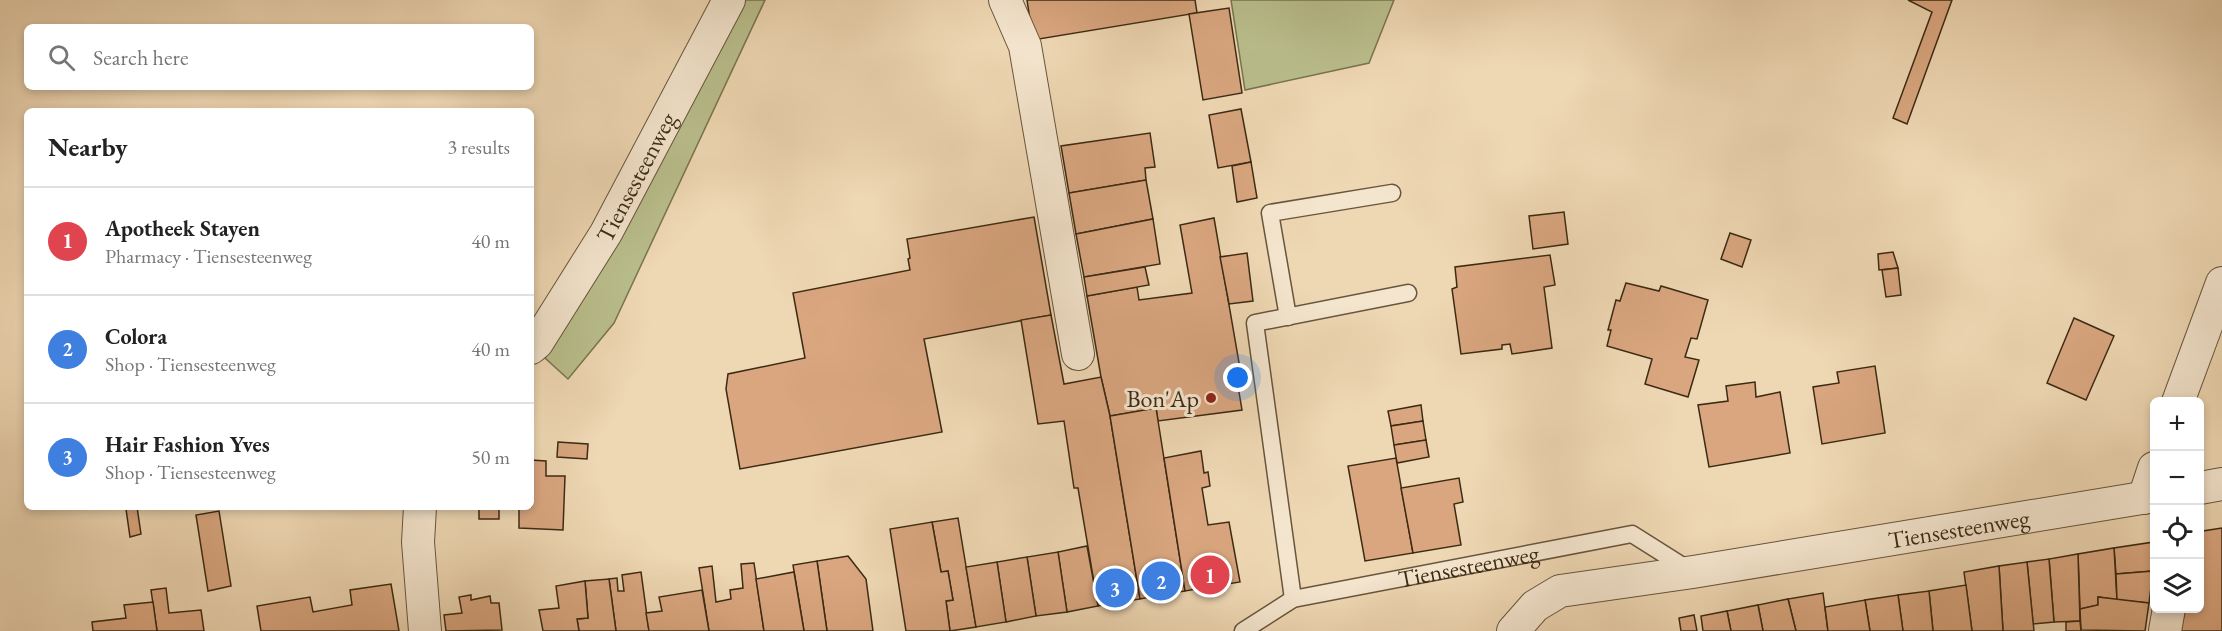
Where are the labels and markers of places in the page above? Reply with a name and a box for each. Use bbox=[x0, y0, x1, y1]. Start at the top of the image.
place label: Bon'Ap bbox=[1126, 383, 1199, 414]
marker: Bon'Ap bbox=[1204, 391, 1218, 405]
pin: 1 bbox=[1190, 552, 1230, 598]
pin: 2 bbox=[1142, 558, 1180, 604]
pin: 3 bbox=[1096, 566, 1134, 610]

